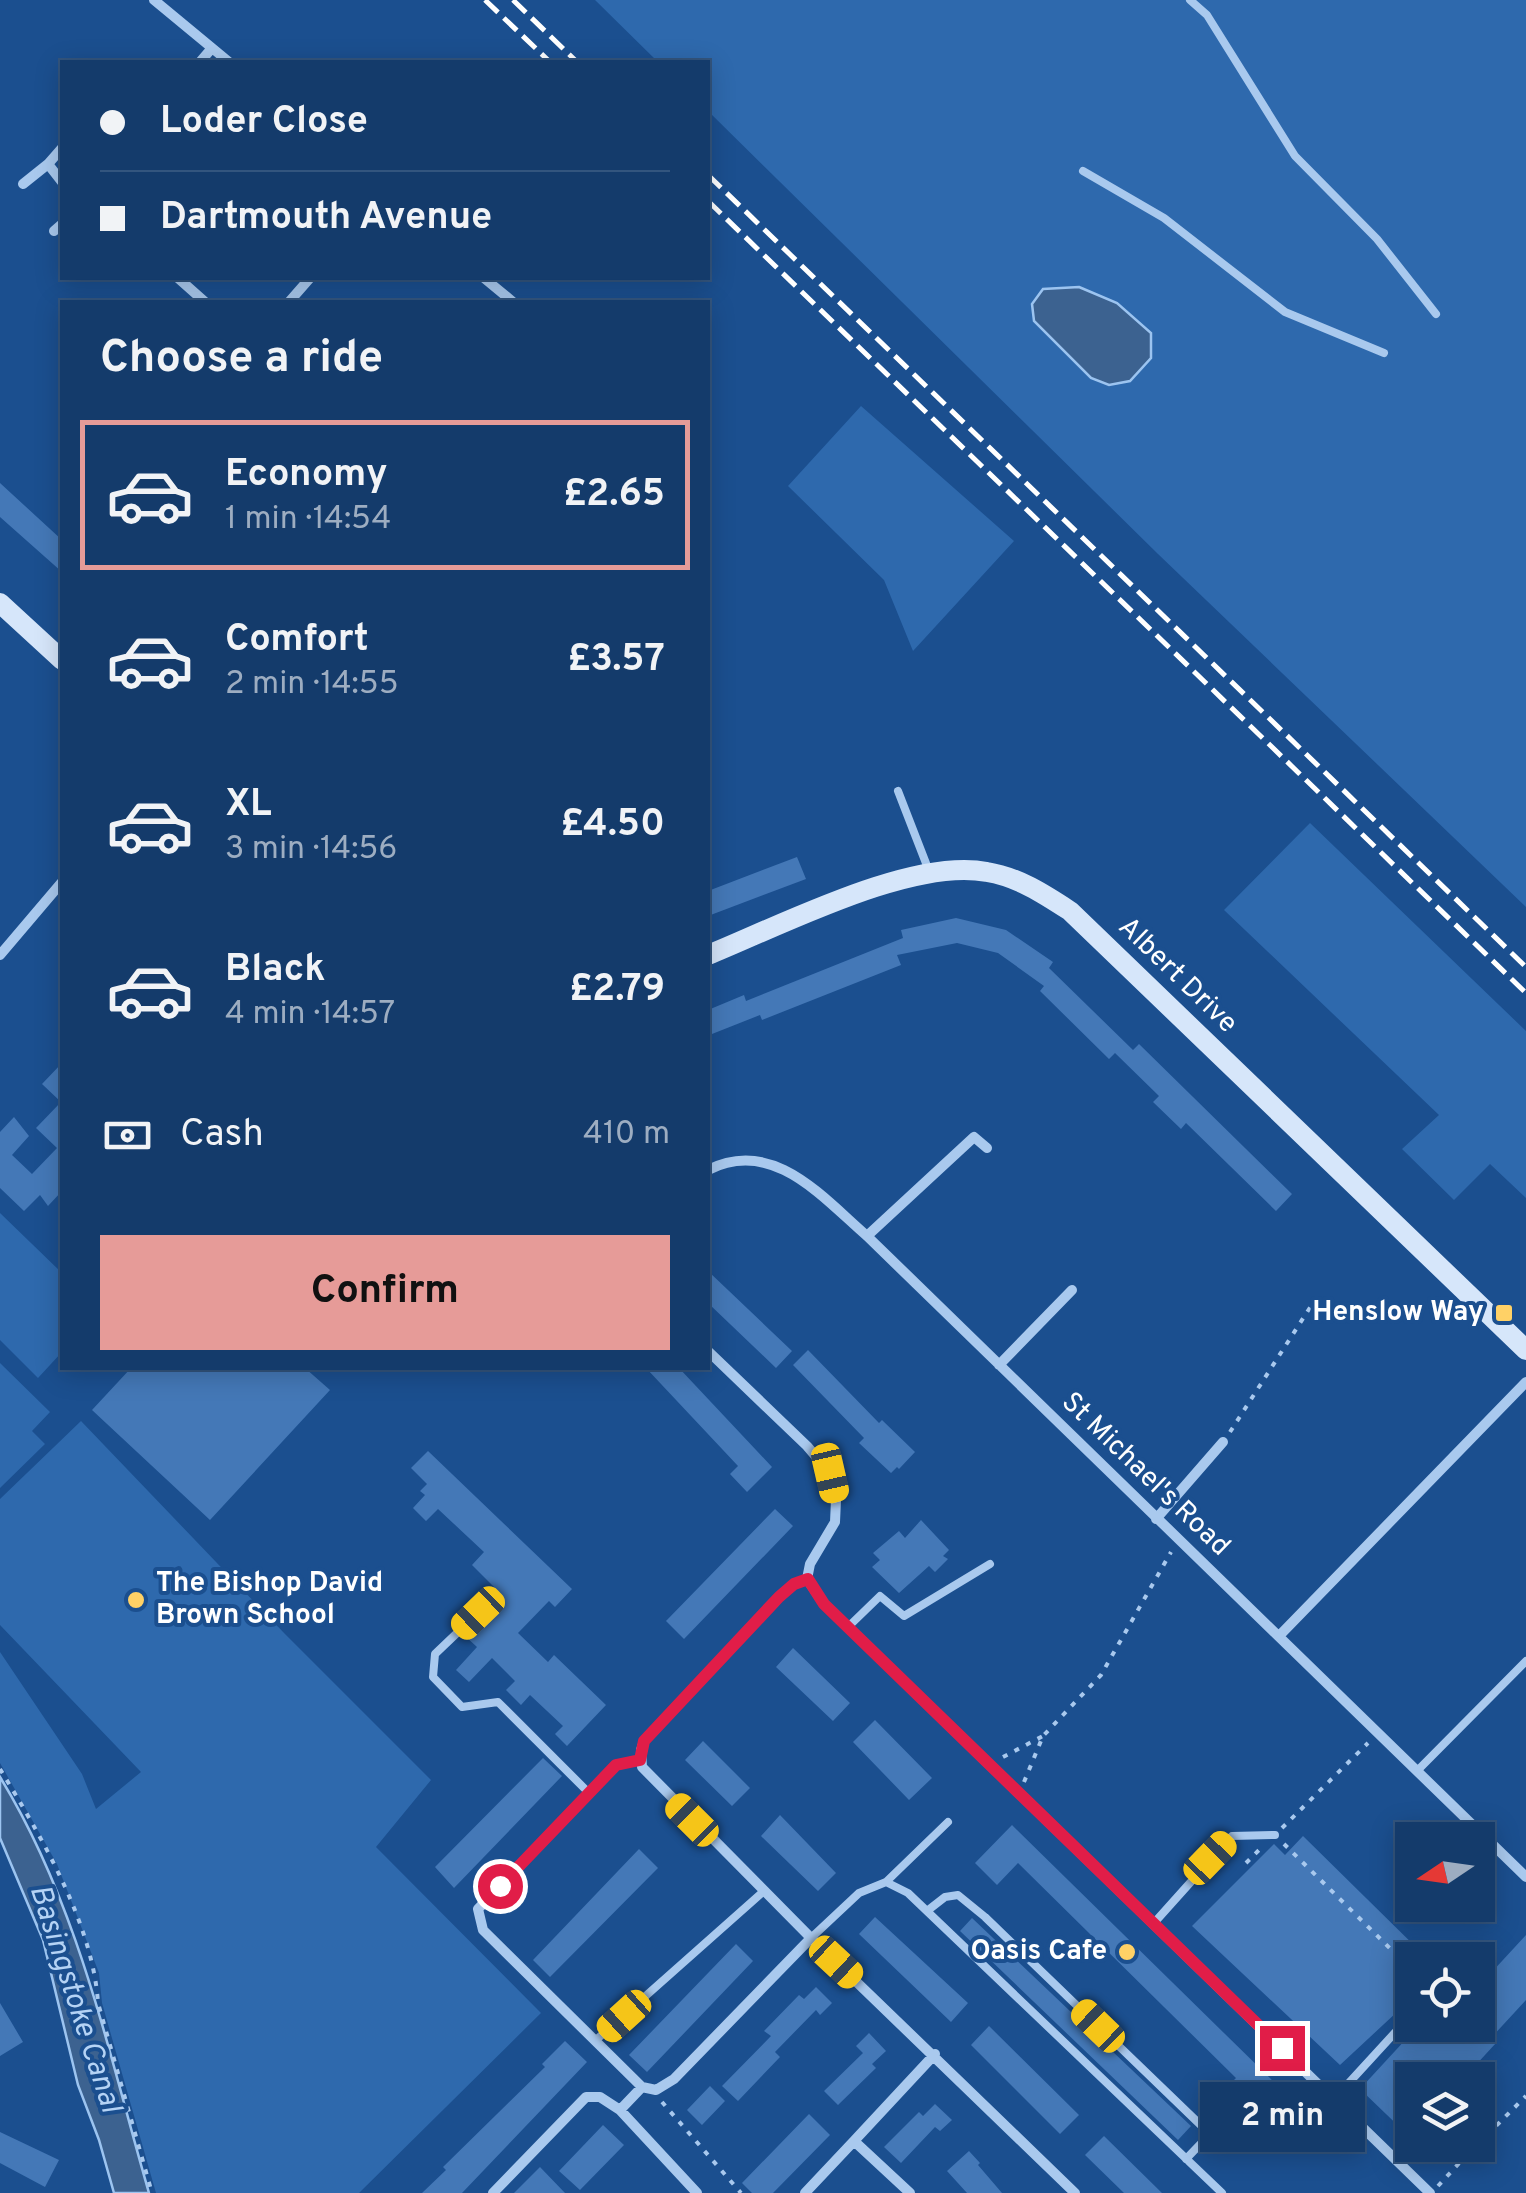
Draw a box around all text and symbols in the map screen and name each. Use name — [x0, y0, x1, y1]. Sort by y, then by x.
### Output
text: Loder Close — [160, 98, 368, 147]
text: Dartmouth Avenue — [160, 194, 492, 243]
text: Choose a ride — [100, 331, 383, 388]
icon: car — [105, 450, 195, 540]
text: Economy — [225, 451, 387, 500]
text: £2.65 — [563, 471, 665, 520]
text: 1 min · 14:54 — [225, 500, 392, 540]
icon: car — [105, 615, 195, 705]
text: Comfort — [225, 616, 369, 665]
text: £3.57 — [567, 636, 665, 685]
text: 2 min · 14:55 — [225, 665, 399, 705]
icon: car — [105, 780, 195, 870]
text: XL — [225, 781, 272, 830]
text: £4.50 — [560, 801, 665, 850]
text: 3 min · 14:56 — [225, 830, 397, 870]
street label: Albert Drive — [1110, 910, 1244, 1042]
icon: car — [105, 945, 195, 1035]
text: Black — [225, 946, 325, 995]
text: £2.79 — [569, 966, 665, 1015]
text: 4 min · 14:57 — [225, 995, 395, 1035]
icon: cash — [100, 1108, 155, 1163]
text: Cash — [180, 1111, 264, 1160]
text: 410 m — [583, 1115, 670, 1155]
button: Confirm — [100, 1235, 670, 1350]
place label: Henslow Way — [1312, 1295, 1484, 1331]
marker: Henslow Way — [1493, 1302, 1515, 1324]
street label: St Michael's Road — [1053, 1385, 1237, 1565]
car — [809, 1440, 851, 1506]
place label: The Bishop David Brown School — [156, 1566, 383, 1634]
car — [446, 1581, 510, 1645]
marker: The Bishop David Brown School — [125, 1589, 147, 1611]
car — [660, 1788, 724, 1852]
north arrow — [1395, 1822, 1495, 1922]
map controls — [1395, 1822, 1495, 2162]
car — [1178, 1826, 1242, 1890]
route start — [478, 1864, 523, 1909]
water label: Basingstoke Canal — [20, 1880, 129, 2119]
car — [804, 1931, 868, 1993]
place label: Oasis Cafe — [971, 1934, 1107, 1970]
marker: Oasis Cafe — [1116, 1941, 1138, 1963]
button: locate — [1395, 1942, 1495, 2042]
car — [592, 1985, 656, 2047]
car — [1066, 1994, 1130, 2058]
route end — [1260, 2026, 1305, 2071]
button: layers — [1395, 2062, 1495, 2162]
callout: 2 min — [1200, 2083, 1364, 2153]
text: 2 min — [1241, 2097, 1324, 2137]

